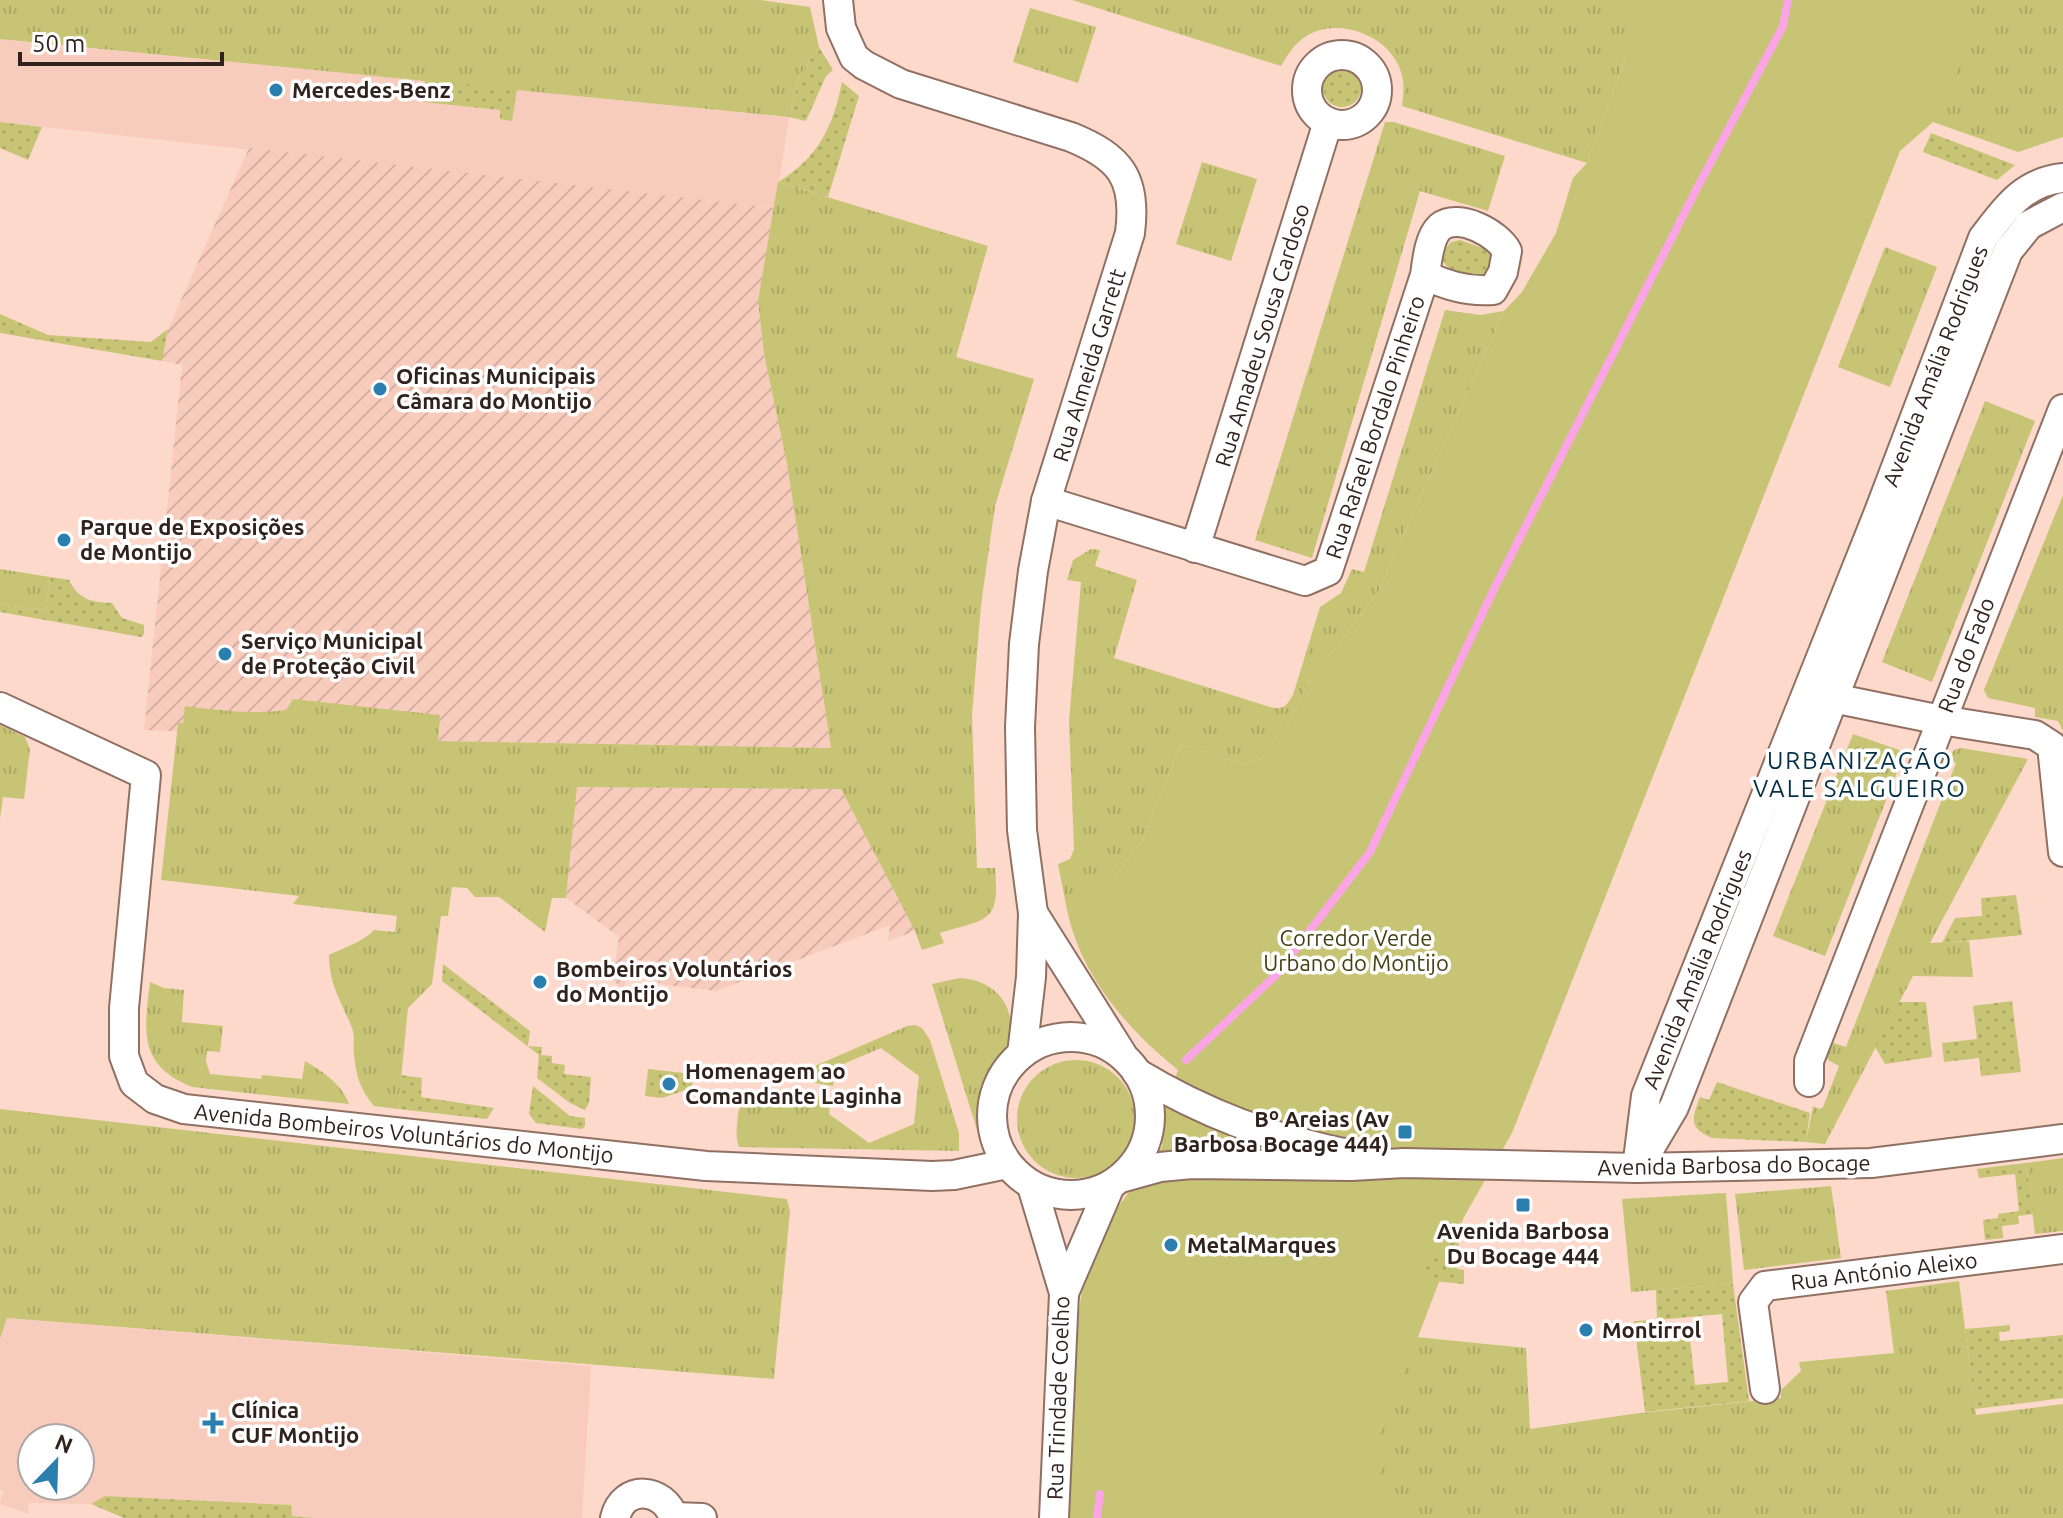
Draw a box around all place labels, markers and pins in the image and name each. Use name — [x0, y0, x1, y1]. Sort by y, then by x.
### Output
place label: Mercedes-Benz — [292, 77, 451, 102]
marker: Mercedes-Benz — [267, 81, 285, 99]
place label: Oficinas Municipais Câmara do Montijo — [396, 363, 596, 413]
marker: Oficinas Municipais Câmara do Montijo — [371, 380, 389, 398]
place label: Parque de Exposições de Montijo — [80, 514, 304, 564]
marker: Parque de Exposições de Montijo — [55, 531, 73, 549]
place label: Serviço Municipal de Proteção Civil — [241, 628, 423, 679]
marker: Serviço Municipal de Proteção Civil — [216, 645, 234, 663]
place label: Bombeiros Voluntários do Montijo — [556, 956, 792, 1006]
marker: Bombeiros Voluntários do Montijo — [531, 973, 549, 991]
place label: Homenagem ao Comandante Laginha — [685, 1058, 902, 1108]
marker: Homenagem ao Comandante Laginha — [660, 1075, 678, 1093]
place label: Bº Areias (Av Barbosa Bocage 444) — [1174, 1106, 1389, 1157]
marker: Bº Areias (Av Barbosa Bocage 444) — [1396, 1123, 1414, 1141]
marker: Avenida Barbosa Du Bocage 444 — [1514, 1196, 1532, 1214]
place label: Avenida Barbosa Du Bocage 444 — [1437, 1218, 1609, 1268]
place label: MetalMarques — [1187, 1232, 1337, 1257]
marker: MetalMarques — [1162, 1236, 1180, 1254]
place label: Montirrol — [1602, 1317, 1701, 1342]
marker: Montirrol — [1577, 1321, 1595, 1339]
place label: Clínica CUF Montijo — [231, 1397, 359, 1447]
marker: Clínica CUF Montijo — [202, 1412, 224, 1434]

